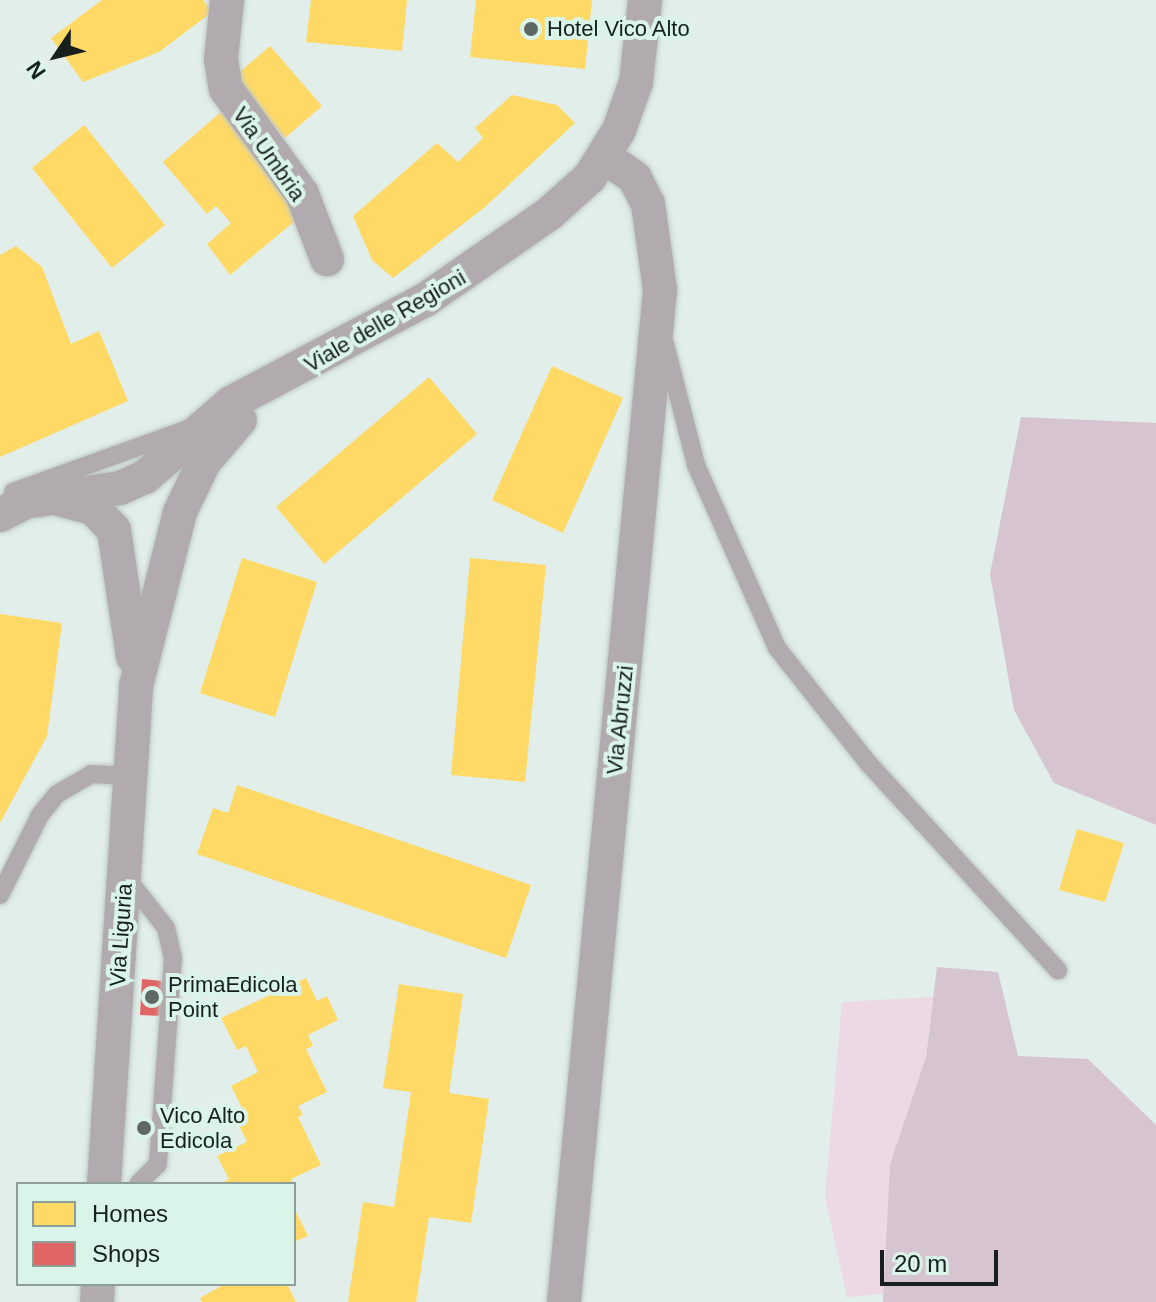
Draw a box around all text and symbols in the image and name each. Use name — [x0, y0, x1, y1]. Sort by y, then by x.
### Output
north arrow — [16, 16, 96, 96]
place label: Hotel Vico Alto — [547, 16, 691, 42]
marker: Hotel Vico Alto — [522, 20, 540, 38]
text: N — [21, 56, 51, 84]
street label: Via Umbria — [227, 102, 311, 206]
street label: Viale delle Regioni — [300, 264, 470, 378]
street label: Via Abruzzi — [601, 663, 639, 777]
street label: Via Liguria — [104, 882, 138, 988]
place label: PrimaEdicola Point — [168, 971, 298, 1022]
marker: PrimaEdicola Point — [143, 988, 161, 1006]
place label: Vico Alto Edicola — [160, 1102, 246, 1154]
marker: Vico Alto Edicola — [135, 1119, 153, 1137]
legend — [16, 1182, 296, 1286]
text: Homes — [92, 1200, 168, 1227]
scale bar — [884, 1234, 1002, 1284]
text: Shops — [92, 1240, 160, 1267]
text: 20 m — [894, 1250, 947, 1277]

